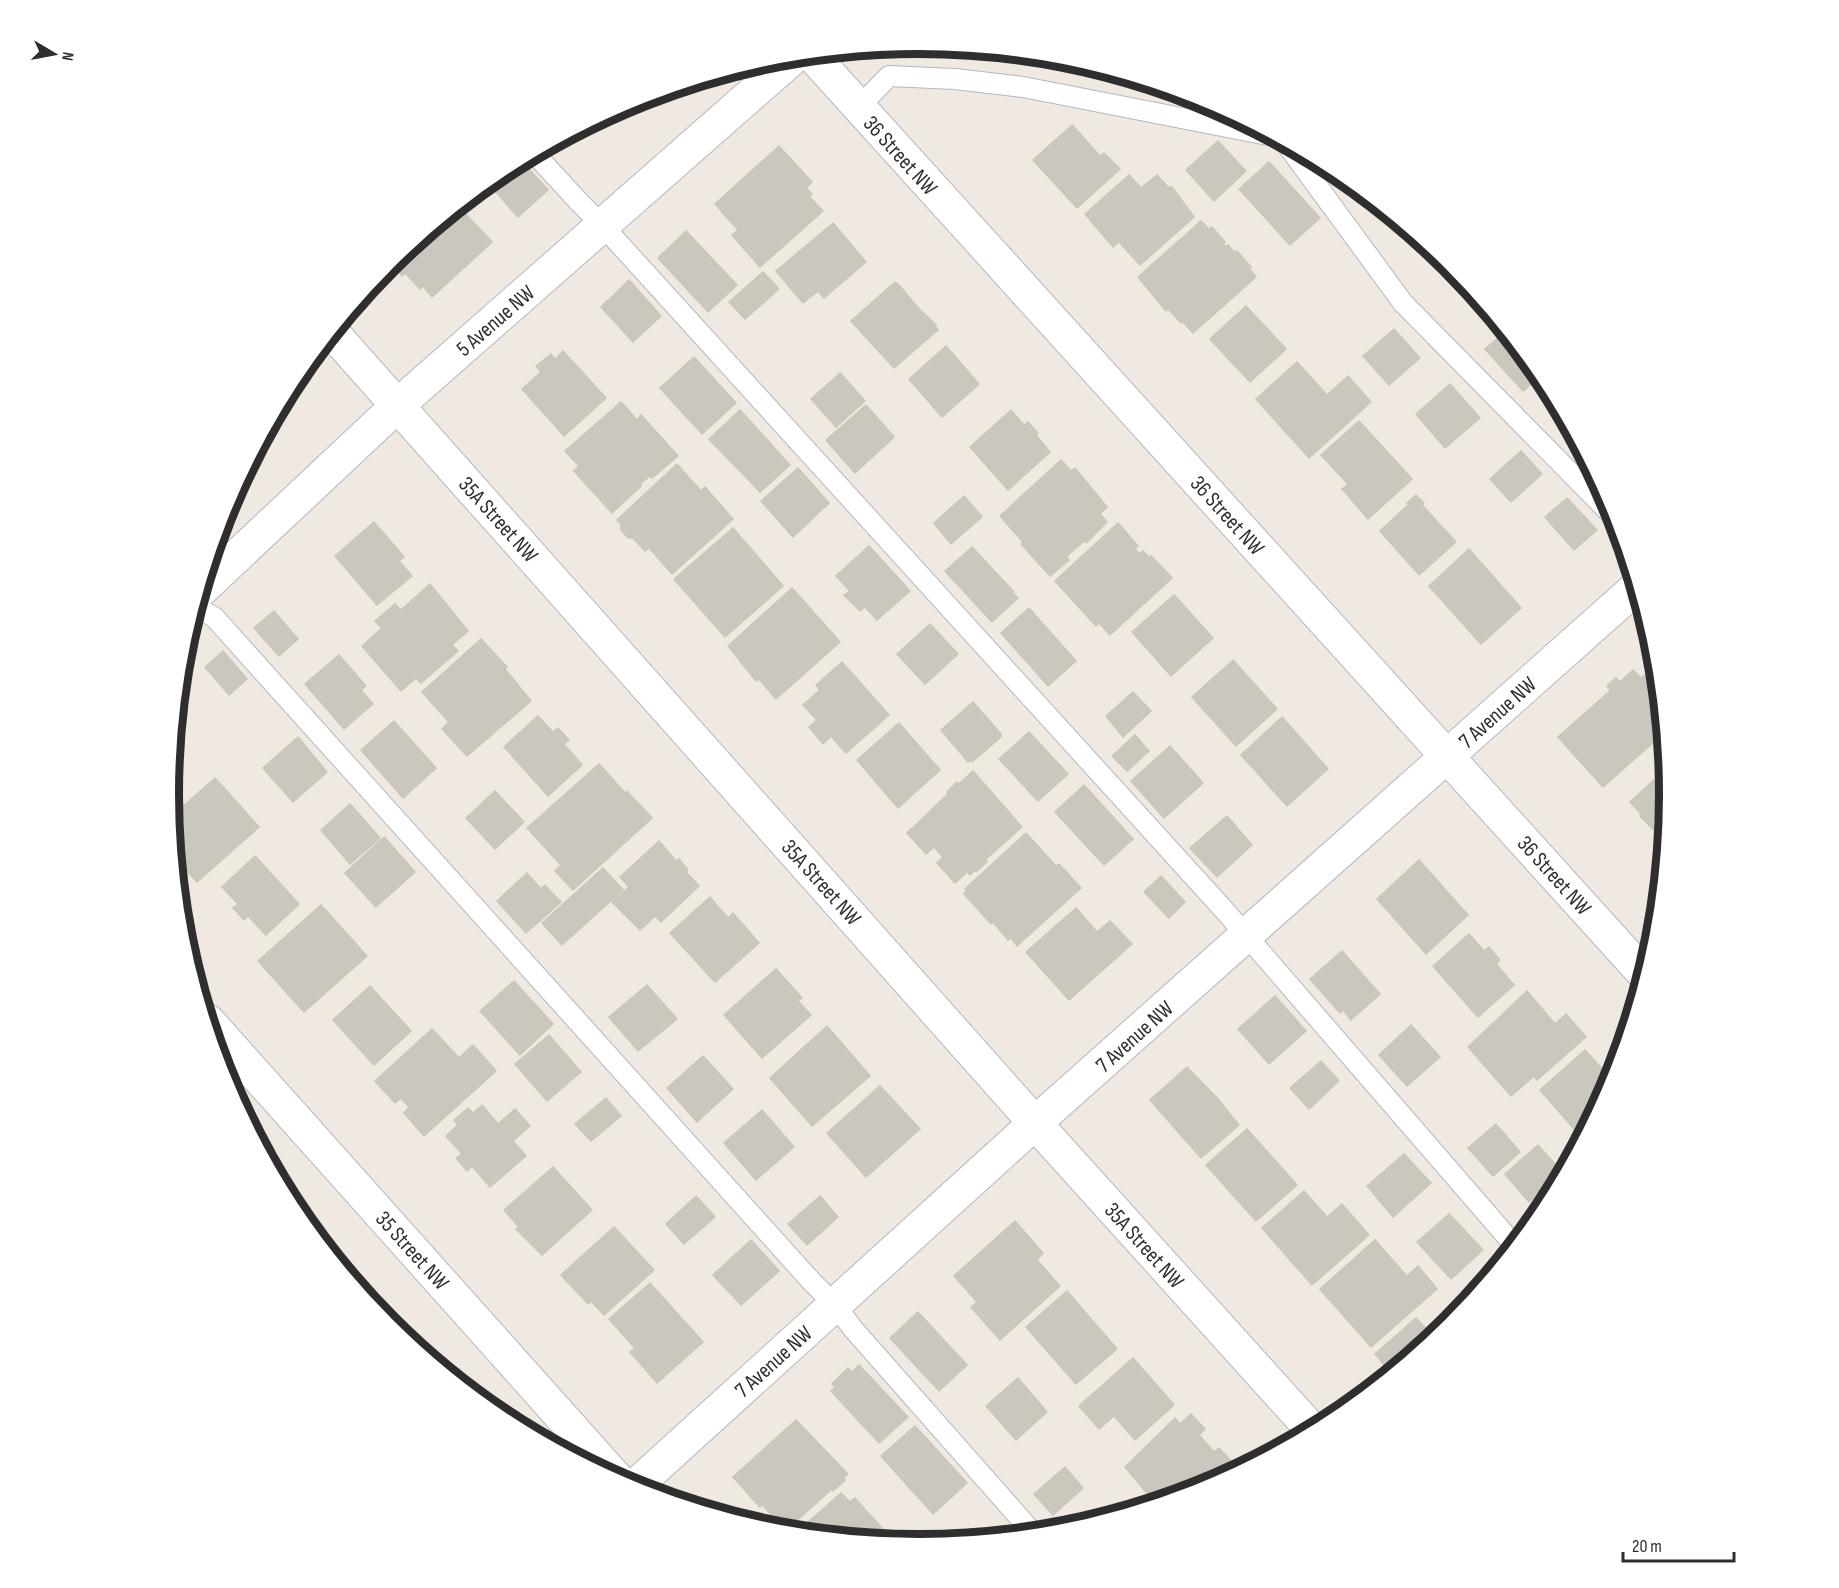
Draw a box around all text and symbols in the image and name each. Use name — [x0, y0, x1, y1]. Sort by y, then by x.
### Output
north arrow — [24, 24, 84, 84]
text: N — [57, 50, 77, 62]
street label: 36 Street NW — [857, 111, 943, 201]
street label: 5 Avenue NW — [451, 280, 541, 363]
street label: 35A Street NW — [452, 471, 544, 569]
street label: 36 Street NW — [1184, 471, 1270, 561]
street label: 7 Avenue NW — [1454, 671, 1542, 755]
street label: 36 Street NW — [1511, 831, 1597, 921]
street label: 35A Street NW — [775, 834, 867, 932]
street label: 7 Avenue NW — [1091, 995, 1179, 1079]
street label: 35A Street NW — [1098, 1197, 1190, 1295]
street label: 35 Street NW — [369, 1206, 454, 1296]
street label: 7 Avenue NW — [730, 1320, 818, 1404]
scale bar — [1623, 1525, 1734, 1563]
text: 20 m — [1632, 1536, 1662, 1557]

